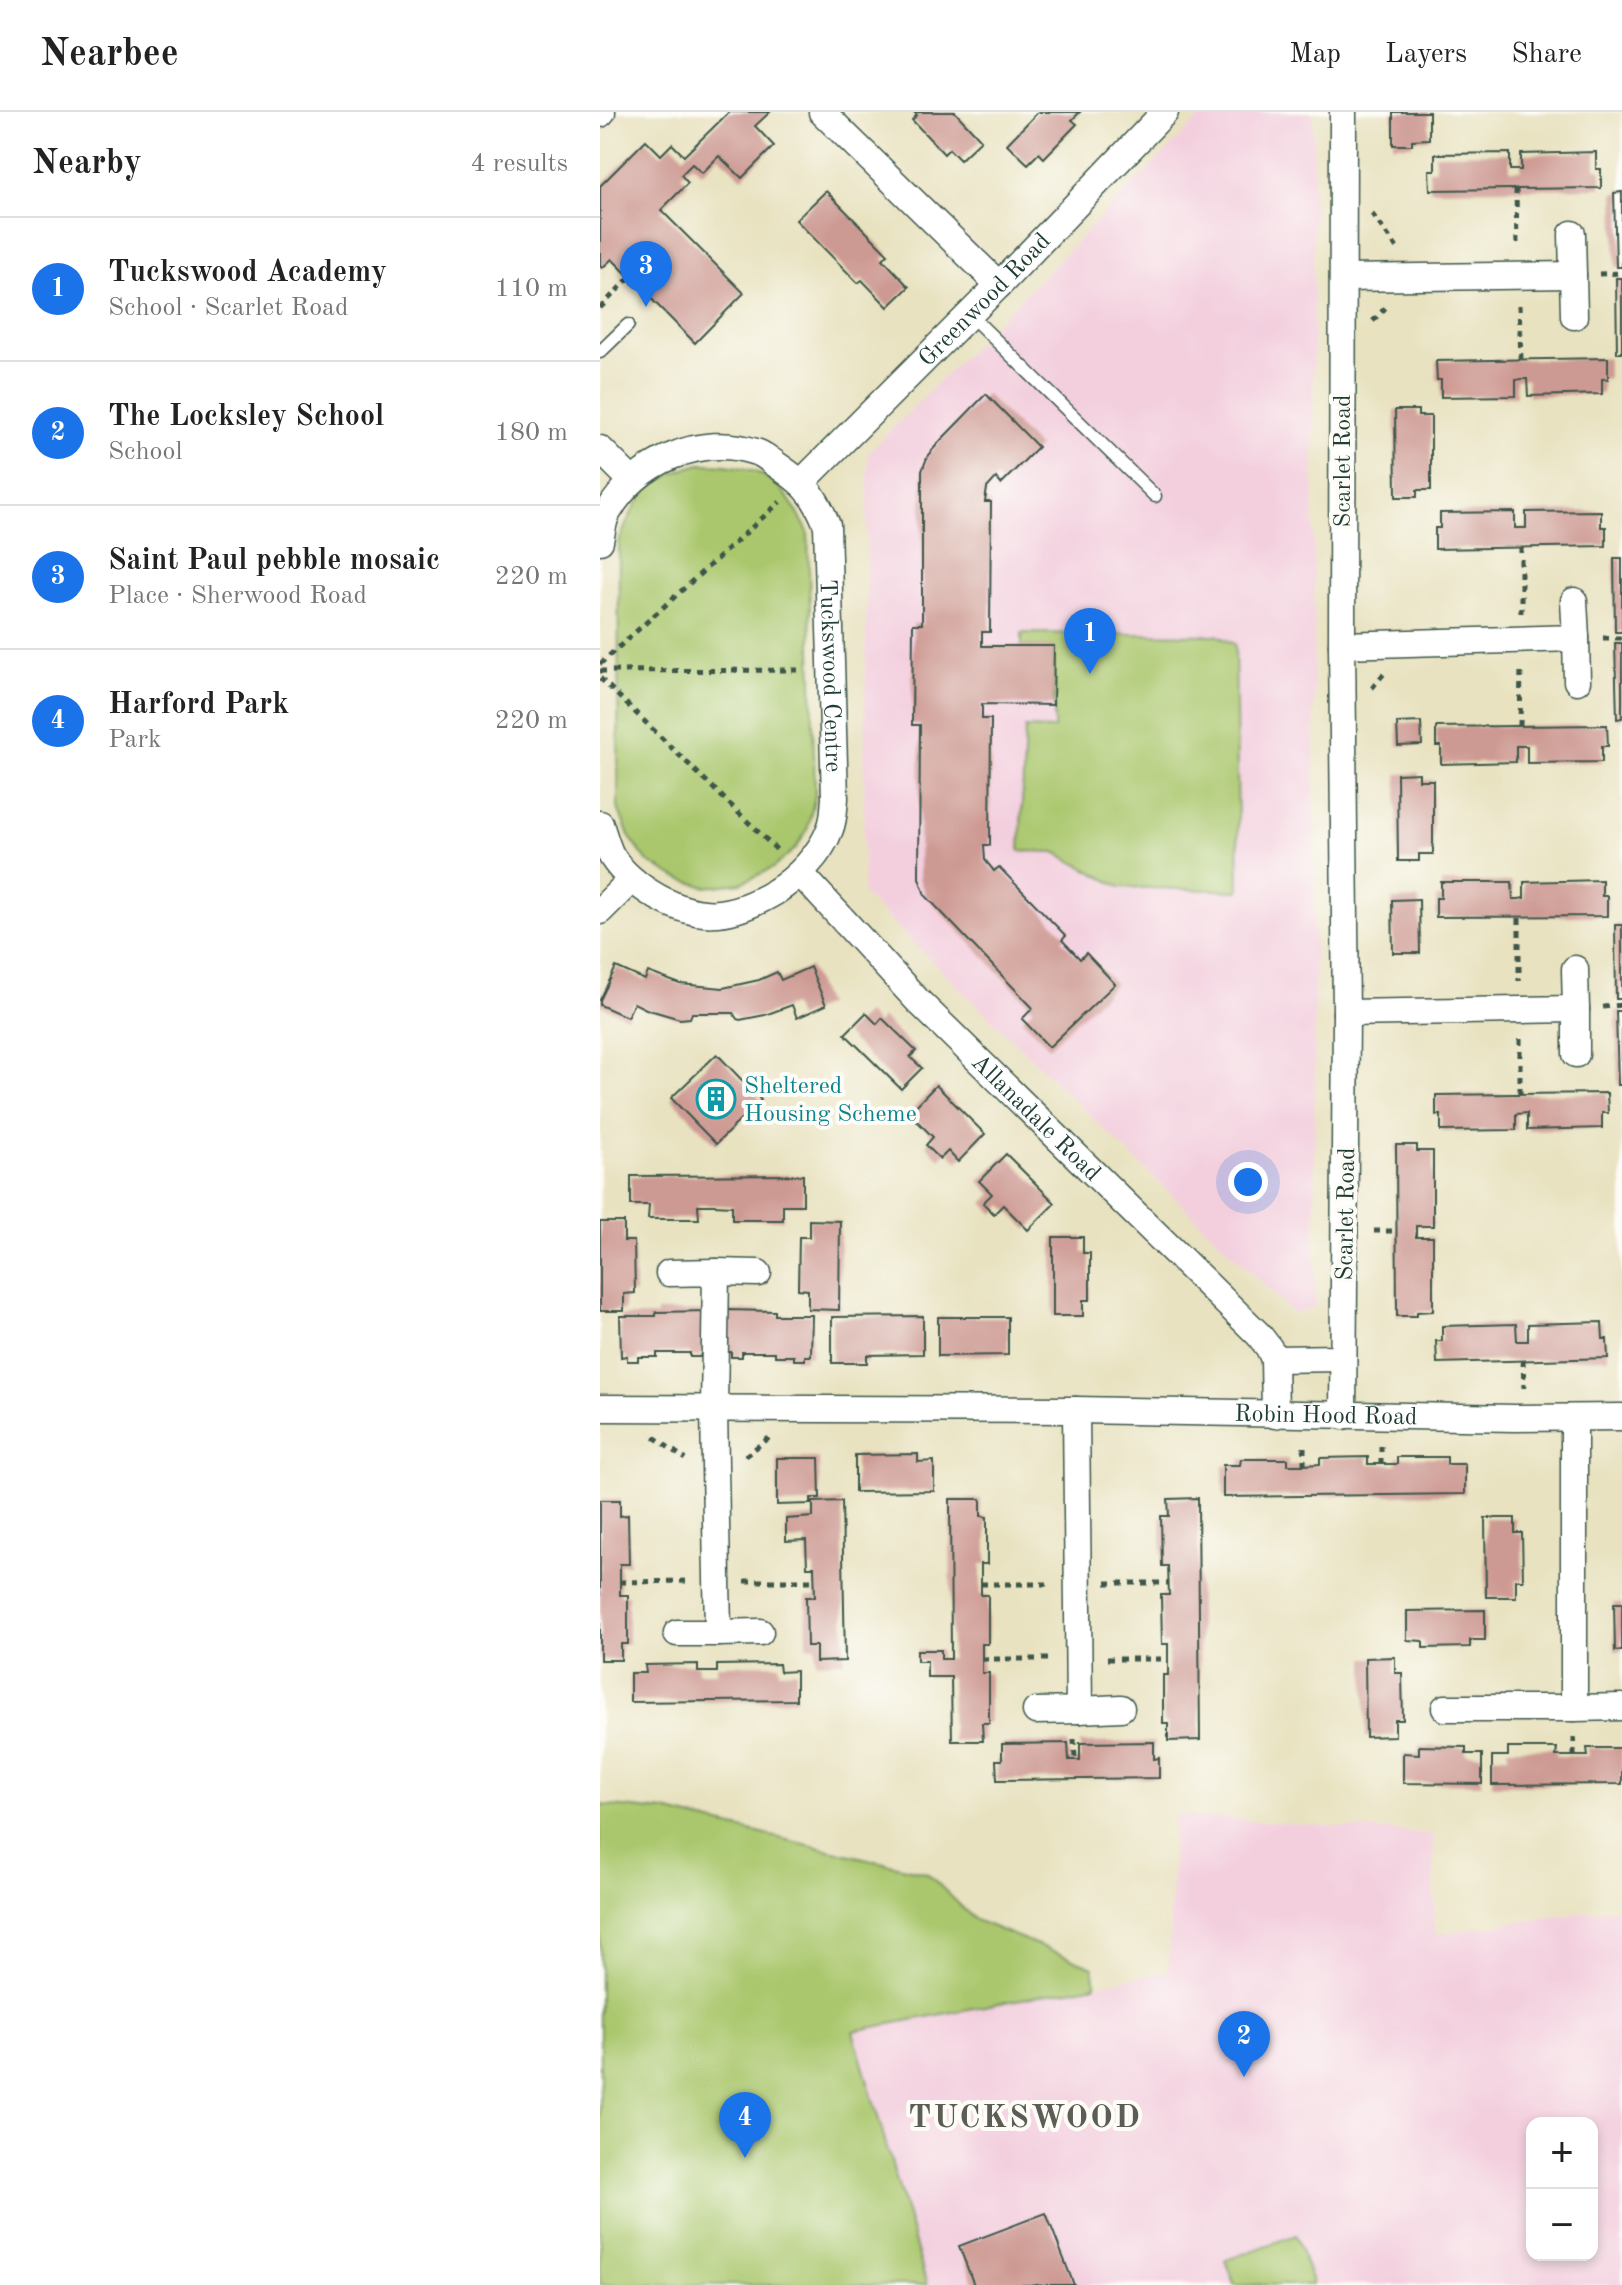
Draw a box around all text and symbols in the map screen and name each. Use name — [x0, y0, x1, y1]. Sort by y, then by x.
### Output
text: Nearbee — [40, 36, 179, 74]
text: Map — [1289, 41, 1341, 69]
text: Layers — [1385, 41, 1467, 69]
text: Share — [1511, 41, 1582, 69]
text: Nearby — [32, 147, 142, 181]
text: 4 results — [470, 151, 568, 177]
street label: Greenwood Road — [915, 229, 1056, 372]
pin: 3 — [620, 241, 672, 307]
text: Tuckswood Academy — [108, 258, 387, 288]
text: 1 — [50, 276, 66, 302]
text: 110 m — [495, 276, 568, 302]
text: School · Scarlet Road — [108, 295, 349, 321]
street label: Scarlet Road — [1332, 394, 1356, 528]
text: The Locksley School — [108, 402, 384, 432]
text: 2 — [50, 420, 66, 446]
text: 180 m — [495, 420, 568, 446]
text: School — [108, 439, 182, 465]
text: Saint Paul pebble mosaic — [108, 546, 440, 576]
text: 3 — [50, 564, 66, 590]
text: 220 m — [495, 564, 568, 590]
street label: Tuckswood Centre — [815, 579, 844, 773]
text: Place · Sherwood Road — [108, 583, 367, 609]
pin: 1 — [1064, 608, 1116, 674]
text: Harford Park — [108, 690, 289, 720]
text: 4 — [50, 708, 66, 734]
text: 220 m — [495, 708, 568, 734]
text: Park — [108, 727, 162, 753]
street label: Allanadale Road — [966, 1050, 1104, 1187]
place label: Sheltered Housing Scheme — [744, 1075, 917, 1127]
building icon: Sheltered Housing Scheme — [695, 1078, 737, 1120]
street label: Scarlet Road — [1334, 1147, 1360, 1281]
your location — [1228, 1162, 1268, 1202]
street label: Robin Hood Road — [1234, 1403, 1418, 1430]
pin: 2 — [1218, 2011, 1270, 2077]
pin: 4 — [719, 2092, 771, 2158]
district label: TUCKSWOOD — [908, 2103, 1142, 2135]
map controls — [1526, 2117, 1598, 2261]
button: + — [1526, 2117, 1598, 2189]
button: − — [1526, 2189, 1598, 2261]

